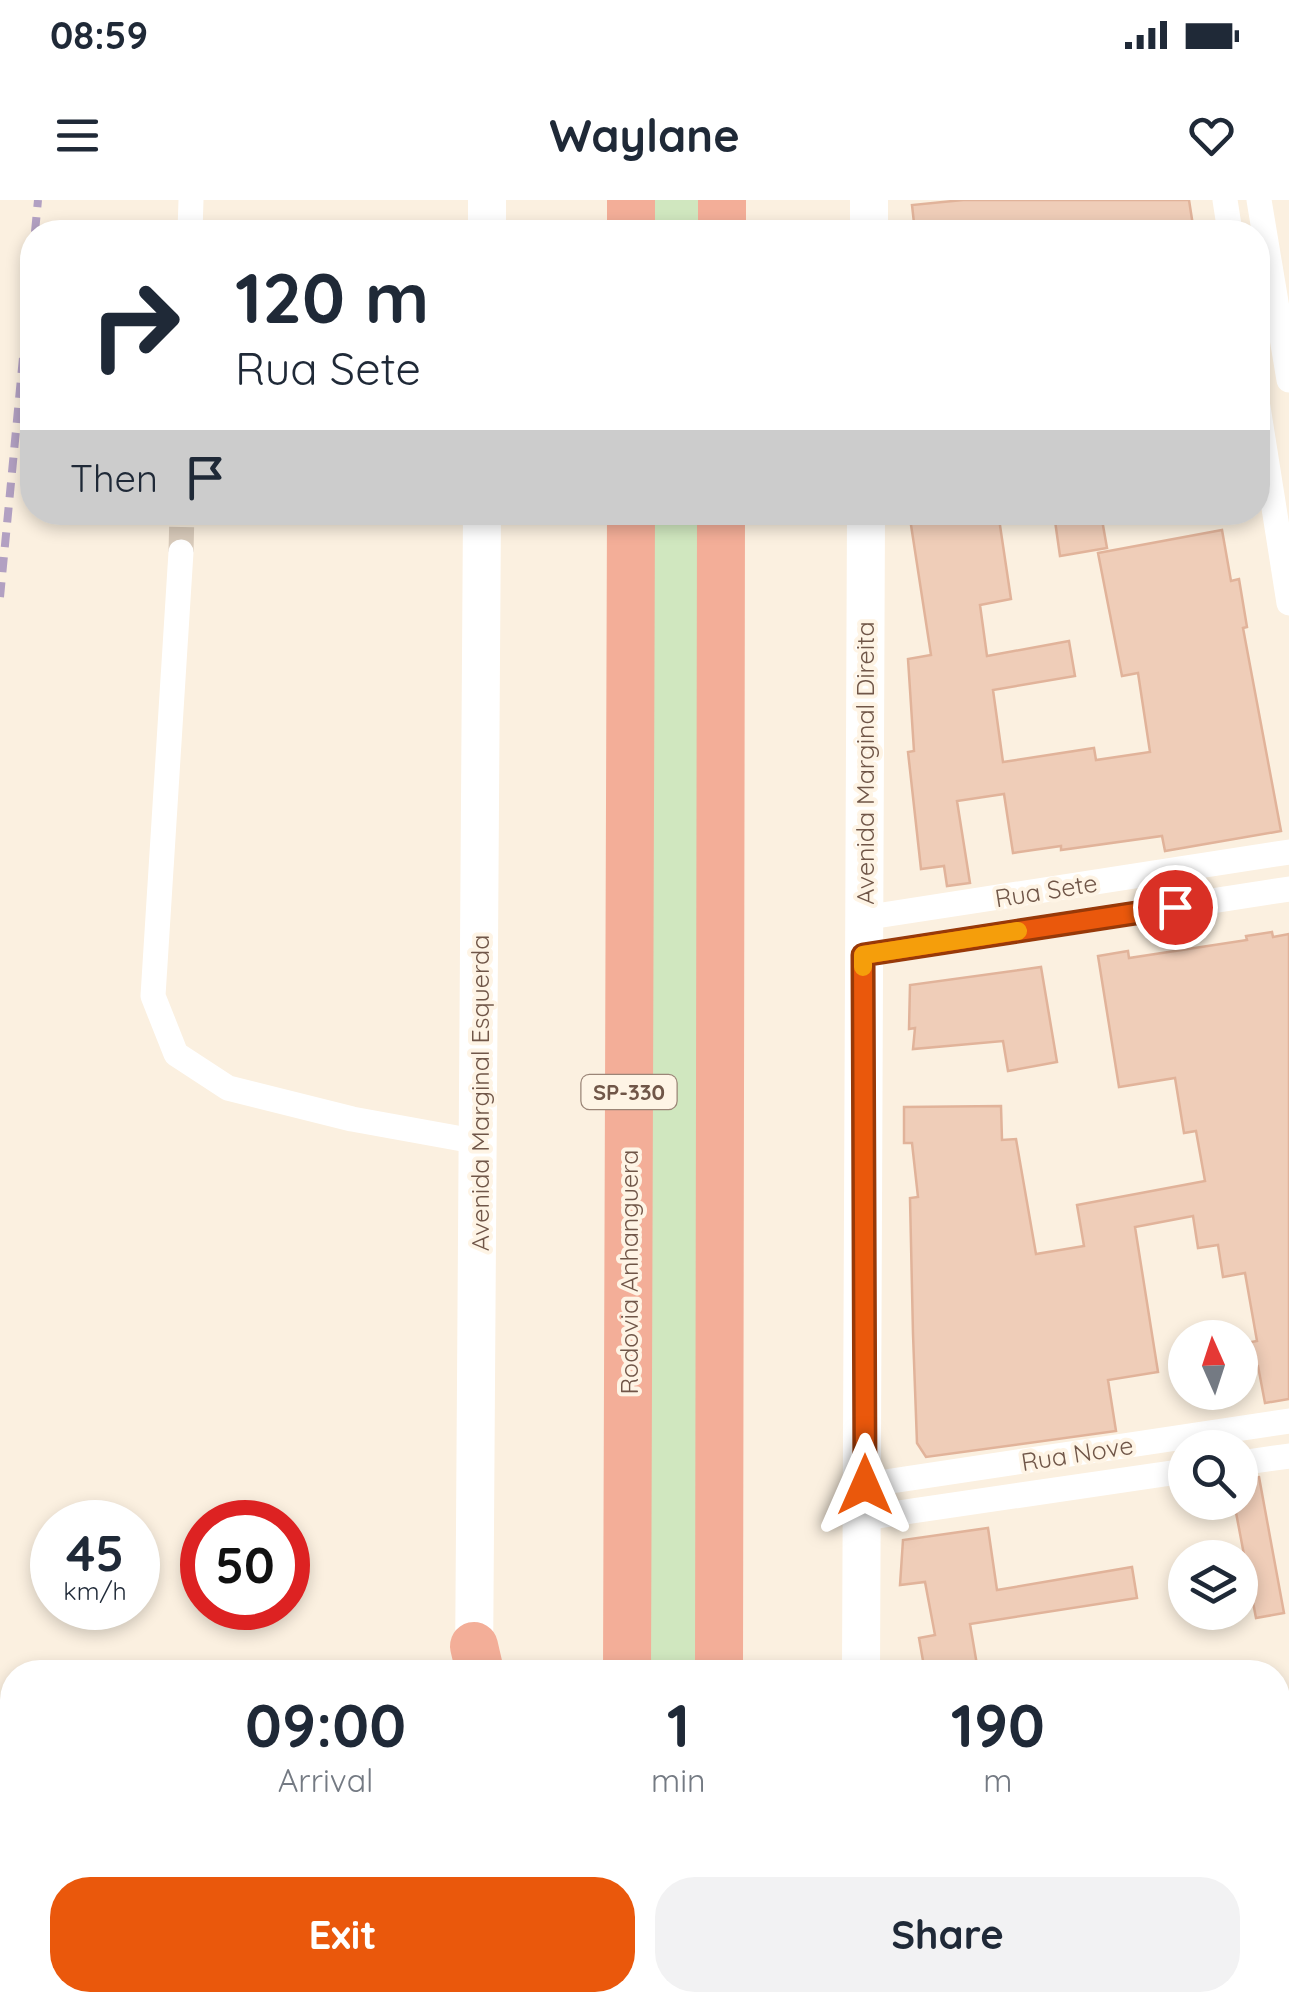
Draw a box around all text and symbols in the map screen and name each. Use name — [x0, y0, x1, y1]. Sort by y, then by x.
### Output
text: 08:59 — [50, 11, 148, 59]
text: Waylane — [549, 107, 740, 163]
icon: menu — [50, 108, 105, 163]
icon: heart — [1184, 108, 1239, 163]
text: 120 m — [235, 253, 429, 341]
icon: right — [70, 260, 200, 390]
text: Rua Sete — [235, 340, 421, 396]
icon: arrive — [178, 450, 233, 505]
text: Then — [70, 454, 158, 502]
street label: Avenida Marginal Direita — [849, 621, 880, 905]
pin — [1133, 865, 1218, 950]
street label: Rua Sete — [993, 867, 1099, 913]
icon: arrive — [1148, 880, 1203, 935]
street label: Avenida Marginal Esquerda — [464, 935, 495, 1251]
road number: SP-330 — [582, 1075, 676, 1109]
street label: Rodovia Anhanguera — [613, 1149, 644, 1395]
north arrow — [1168, 1320, 1258, 1410]
map controls — [1168, 1320, 1258, 1630]
street label: Rua Nove — [1019, 1429, 1135, 1477]
button: search — [1168, 1430, 1258, 1520]
position arrow — [813, 1433, 917, 1537]
speed limit sign: 50 — [180, 1500, 310, 1630]
text: 45 — [66, 1521, 124, 1584]
button: layers — [1168, 1540, 1258, 1630]
text: km/h — [63, 1575, 127, 1606]
text: 09:00 — [245, 1687, 406, 1762]
text: 1 — [667, 1687, 690, 1762]
text: 190 — [951, 1687, 1045, 1762]
text: Arrival — [278, 1760, 373, 1800]
text: min — [651, 1760, 706, 1800]
text: m — [983, 1760, 1012, 1800]
button: Exit — [50, 1877, 635, 1992]
button: Share — [655, 1877, 1240, 1992]

